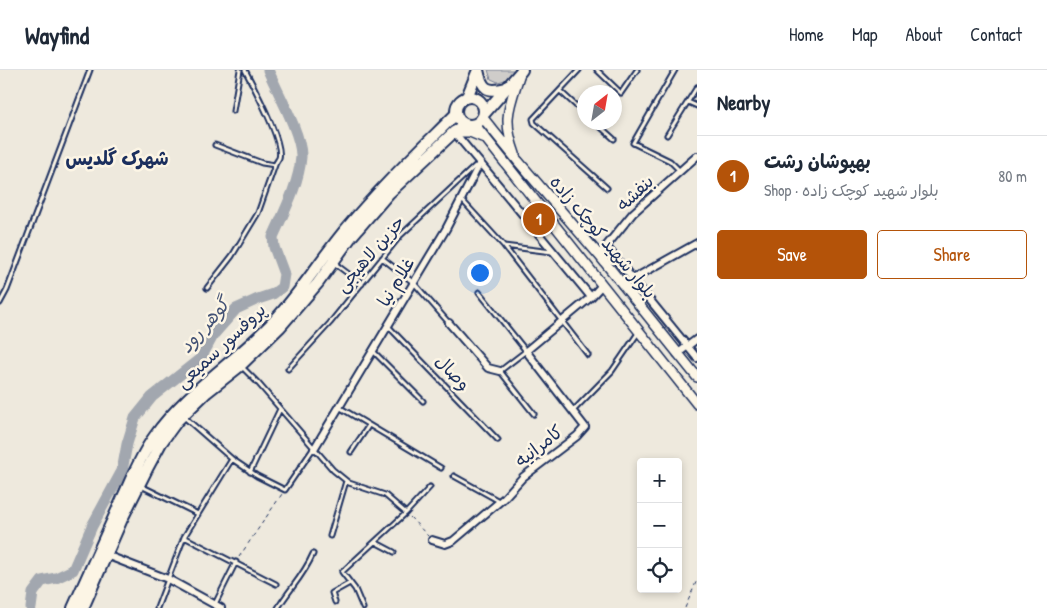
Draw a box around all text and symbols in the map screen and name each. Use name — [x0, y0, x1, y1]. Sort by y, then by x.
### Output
text: Wayfind — [25, 19, 89, 51]
text: Home — [789, 22, 824, 47]
text: Map — [852, 22, 877, 47]
text: About — [905, 22, 942, 47]
text: Contact — [970, 22, 1022, 47]
north arrow — [577, 85, 622, 130]
text: Nearby — [717, 88, 770, 117]
district label: شهرک گلدیس — [65, 145, 169, 171]
text: بهپوشان رشت — [764, 148, 871, 174]
text: 1 — [730, 165, 736, 187]
text: 80 m — [998, 165, 1027, 187]
street label: بنفشه — [610, 169, 659, 216]
street label: بلوار شهید کوچک زاده — [544, 170, 662, 304]
text: Shop · بلوار شهید کوچک زاده — [764, 179, 939, 201]
pin: 1 — [523, 200, 555, 238]
street label: حزین لاهیجی — [329, 210, 410, 298]
button: Save — [717, 230, 867, 279]
button: Share — [877, 230, 1027, 279]
street label: غلام نیا — [371, 252, 422, 312]
your location — [467, 260, 493, 286]
water label: گوهر رود — [173, 289, 238, 358]
street label: پروفسور سمیعی — [170, 297, 271, 394]
street label: وصال — [430, 349, 477, 396]
street label: کامرانیه — [509, 419, 568, 472]
map controls — [637, 458, 682, 593]
button: + — [637, 458, 682, 503]
button: − — [637, 503, 682, 548]
button: locate — [637, 548, 682, 593]

